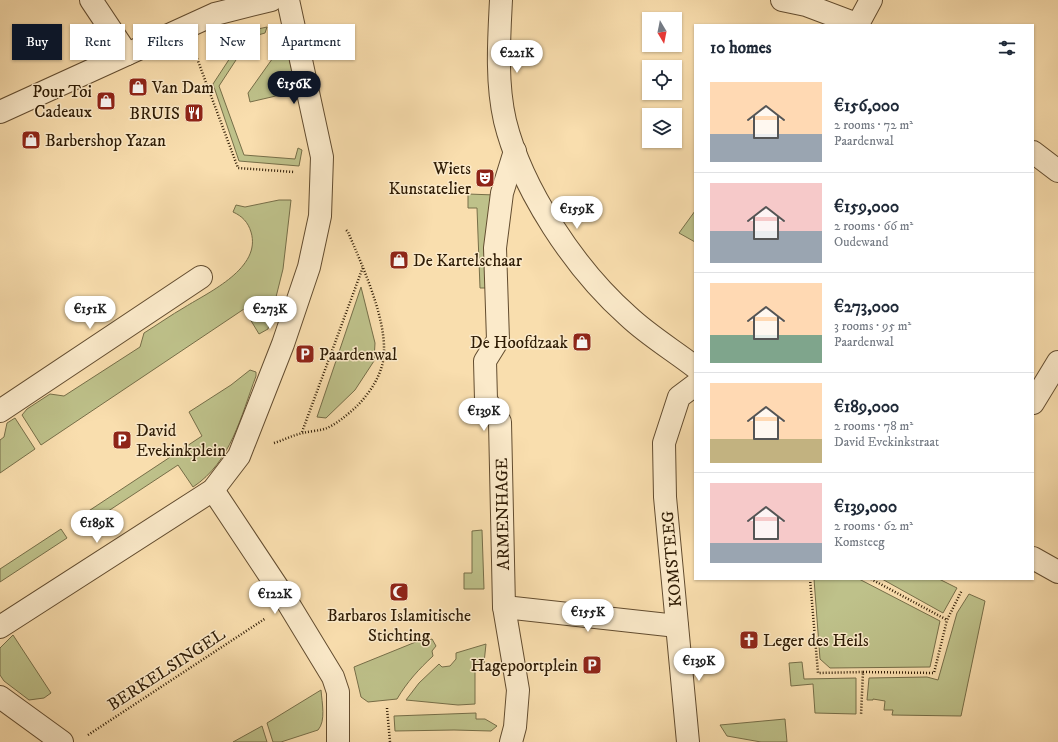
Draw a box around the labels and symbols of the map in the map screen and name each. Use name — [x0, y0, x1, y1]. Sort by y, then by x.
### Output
north arrow — [642, 12, 682, 52]
pin: €221K — [489, 40, 545, 74]
pin: €156K — [266, 71, 322, 105]
shop icon: Van Dam — [127, 76, 149, 98]
place label: Van Dam — [151, 77, 214, 99]
place label: Pour Toi Cadeaux — [32, 81, 93, 123]
shop icon: Pour Toi Cadeaux — [95, 90, 117, 112]
restaurant icon: BRUIS — [183, 102, 205, 124]
place label: BRUIS — [129, 103, 180, 125]
shop icon: Barbershop Yazan — [20, 129, 42, 151]
place label: Barbershop Yazan — [45, 130, 166, 152]
place label: Wiets Kunstatelier — [388, 158, 472, 200]
theatre icon: Wiets Kunstatelier — [474, 167, 496, 189]
pin: €159K — [549, 196, 605, 230]
shop icon: De Kartelschaar — [388, 249, 410, 271]
place label: De Kartelschaar — [413, 250, 523, 272]
pin: €151K — [62, 296, 118, 330]
pin: €273K — [242, 296, 298, 330]
shop icon: De Hoofdzaak — [571, 331, 593, 353]
place label: De Hoofdzaak — [470, 332, 569, 354]
parking icon: Paardenwal — [294, 343, 316, 365]
place label: Paardenwal — [319, 344, 397, 366]
pin: €139K — [456, 398, 512, 432]
place label: David Evekinkplein — [136, 420, 226, 462]
parking icon: David Evekinkplein — [111, 429, 133, 451]
street label: ARMENHAGE — [491, 458, 515, 570]
pin: €189K — [69, 510, 125, 544]
street label: KOMSTEEG — [657, 510, 687, 608]
pin: €122K — [247, 581, 303, 615]
mosque icon: Barbaros Islamitische Stichting — [388, 581, 410, 603]
pin: €155K — [560, 599, 616, 633]
place label: Barbaros Islamitische Stichting — [327, 605, 471, 647]
street label: BERKELSINGEL — [103, 624, 230, 716]
church icon: Leger des Heils — [738, 629, 760, 651]
place label: Leger des Heils — [763, 630, 869, 652]
pin: €139K — [671, 648, 727, 682]
parking icon: Hagepoortplein — [581, 654, 603, 676]
place label: Hagepoortplein — [471, 655, 578, 677]

